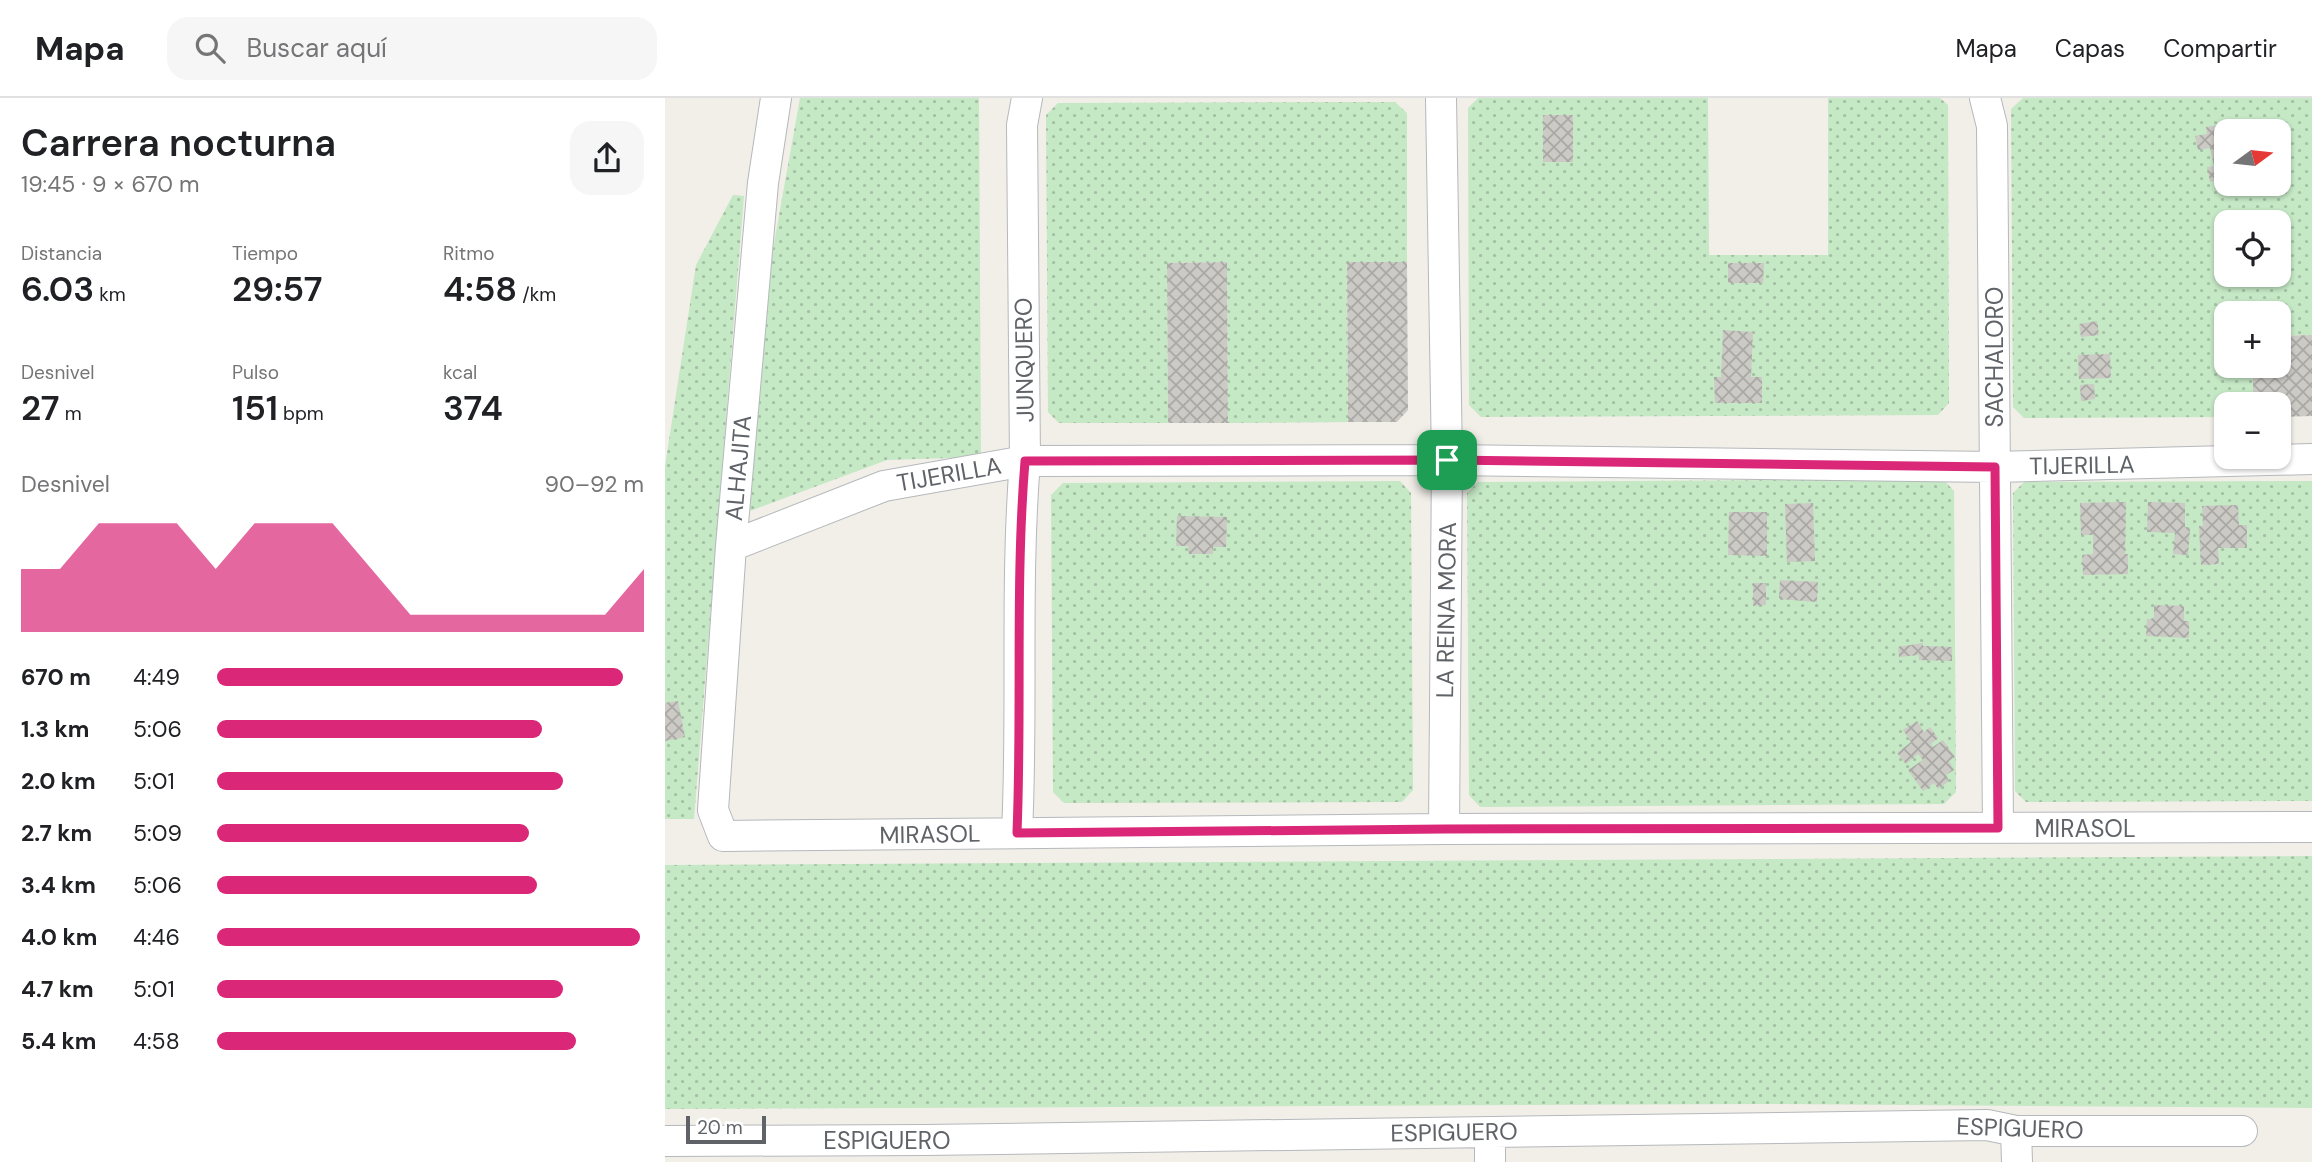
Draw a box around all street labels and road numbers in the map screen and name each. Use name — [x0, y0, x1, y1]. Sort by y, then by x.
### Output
street label: SACHALORO — [1979, 287, 2010, 427]
street label: JUNQUERO — [1007, 297, 1041, 423]
street label: ALHAJITA — [718, 414, 758, 522]
street label: TIJERILLA — [2029, 449, 2135, 481]
street label: TIJERILLA — [894, 450, 1004, 498]
street label: LA REINA MORA — [1429, 522, 1463, 698]
street label: MIRASOL — [2034, 813, 2136, 844]
street label: MIRASOL — [879, 818, 981, 850]
street label: ESPIGUERO — [1956, 1110, 2084, 1146]
street label: ESPIGUERO — [1390, 1115, 1518, 1149]
street label: ESPIGUERO — [823, 1125, 951, 1156]

